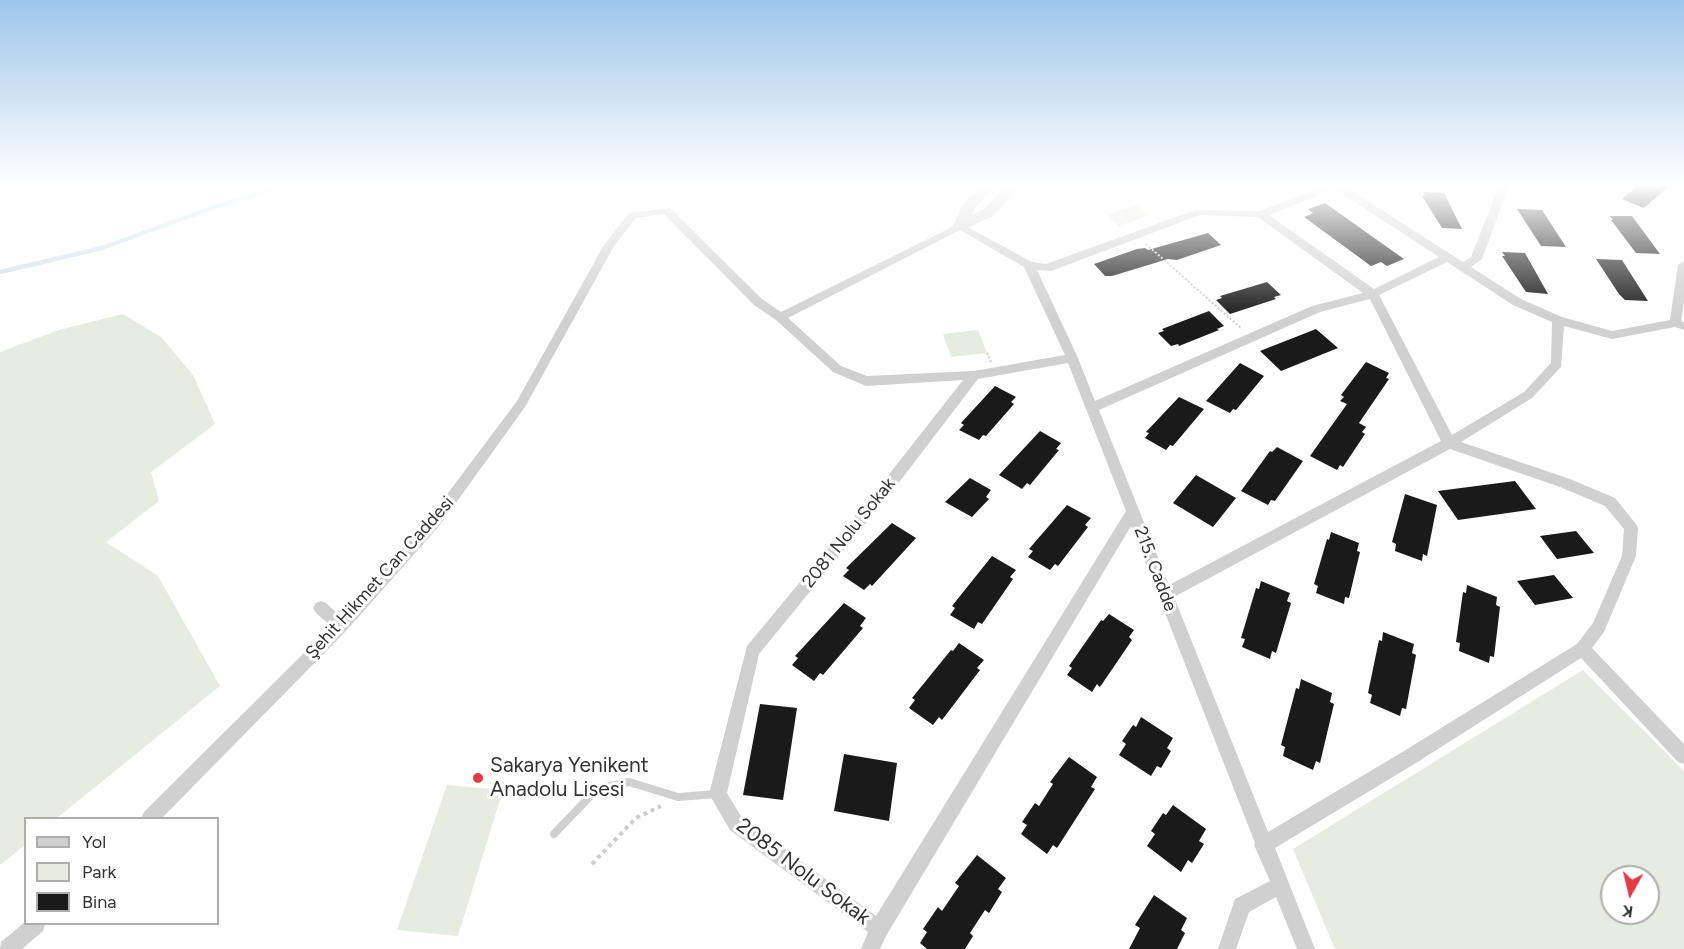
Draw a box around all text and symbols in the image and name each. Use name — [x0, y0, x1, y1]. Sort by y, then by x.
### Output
street label: 2081 Nolu Sokak — [798, 474, 900, 592]
street label: Şehit Hikmet Can Caddesi — [301, 492, 459, 664]
street label: 215. Cadde — [1129, 524, 1181, 614]
place label: Sakarya Yenikent Anadolu Lisesi — [490, 753, 649, 803]
marker: Sakarya Yenikent Anadolu Lisesi — [471, 771, 485, 785]
street label: 2085 Nolu Sokak — [731, 813, 875, 931]
legend — [24, 817, 219, 925]
text: Yol — [82, 831, 106, 853]
text: Park — [82, 861, 116, 883]
north arrow — [1600, 865, 1660, 925]
text: Bina — [82, 891, 116, 913]
text: K — [1621, 901, 1634, 921]

